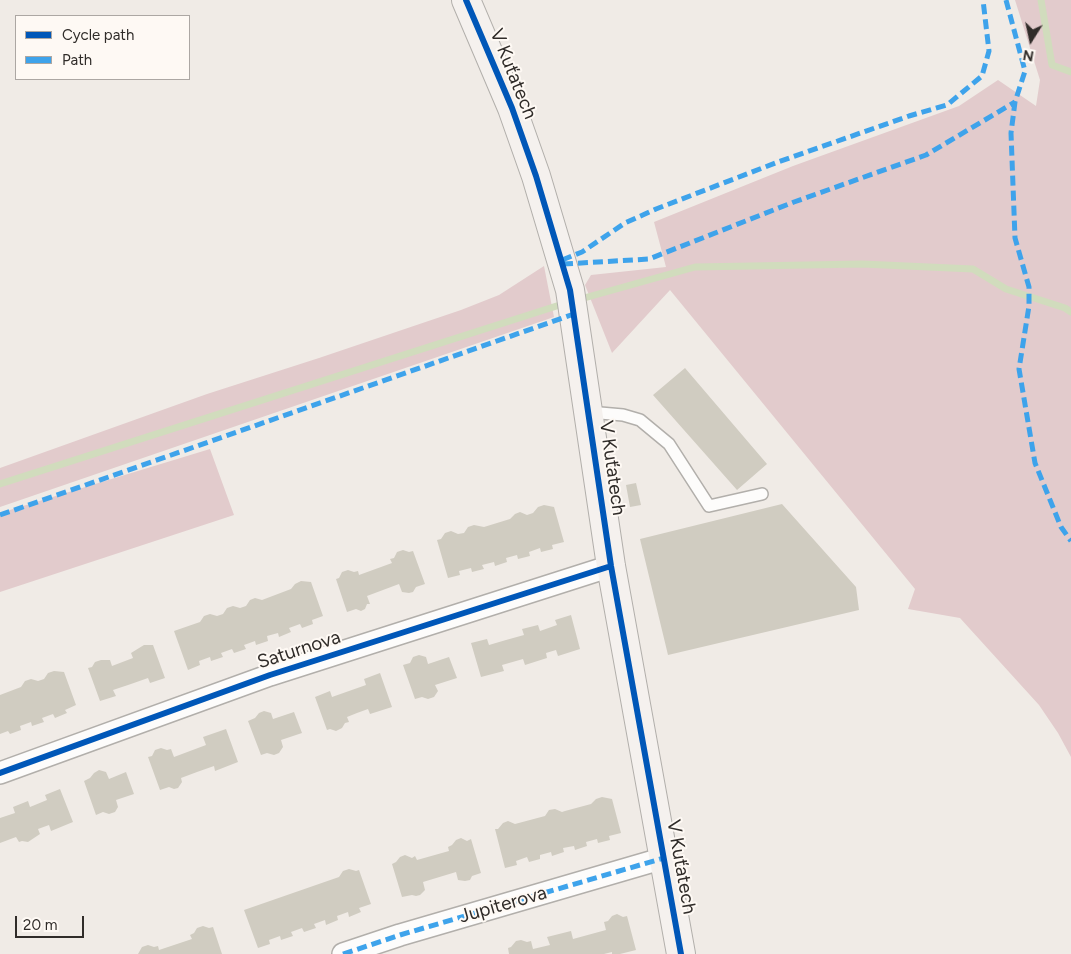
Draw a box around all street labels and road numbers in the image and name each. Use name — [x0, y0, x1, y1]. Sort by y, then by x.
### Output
street label: V Kuťatech — [485, 26, 541, 122]
street label: V Kuťatech — [594, 419, 630, 517]
street label: Saturnova — [254, 626, 344, 674]
street label: V Kuťatech — [661, 818, 701, 916]
street label: Jupiterova — [457, 882, 549, 928]

